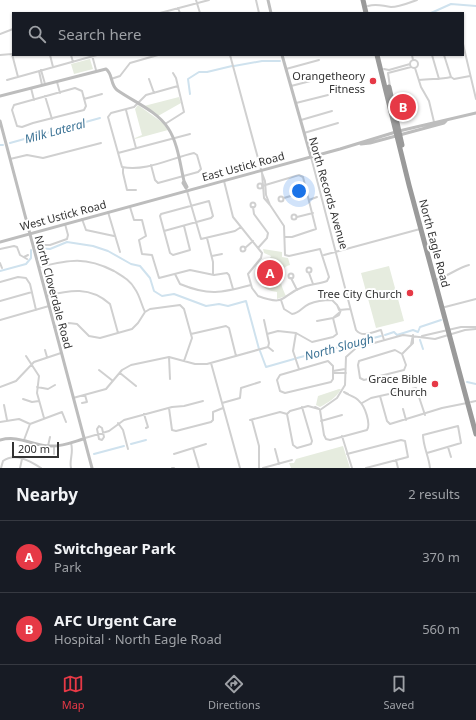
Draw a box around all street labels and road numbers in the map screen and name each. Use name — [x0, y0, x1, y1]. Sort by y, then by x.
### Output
street label: North Records Avenue — [306, 135, 352, 251]
street label: East Ustick Road — [200, 148, 286, 184]
street label: West Ustick Road — [18, 196, 108, 234]
street label: North Eagle Road — [416, 197, 454, 289]
street label: North Cloverdale Road — [32, 234, 76, 350]

